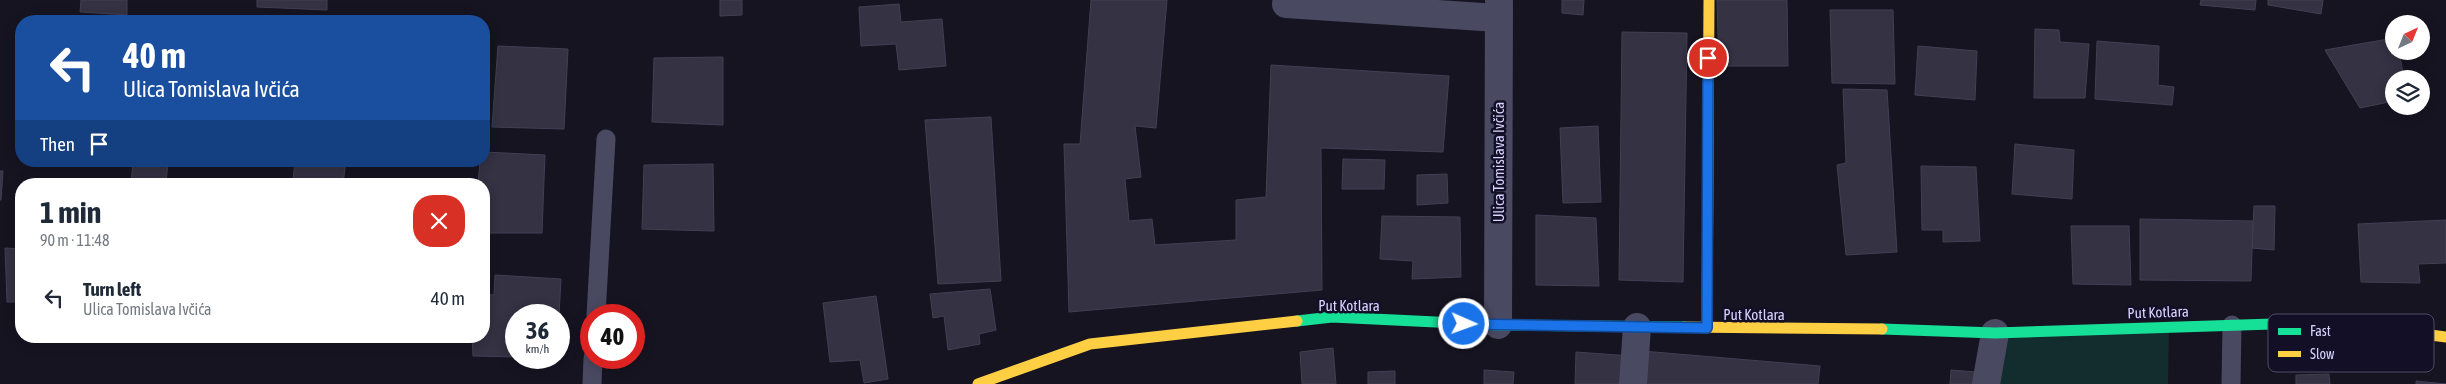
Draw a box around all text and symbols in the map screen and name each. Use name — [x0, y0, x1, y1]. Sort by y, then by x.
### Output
north arrow — [2385, 15, 2430, 60]
map controls — [2385, 15, 2430, 115]
icon: left — [40, 35, 105, 100]
text: 40 m — [123, 35, 186, 75]
pin — [1687, 37, 1729, 79]
icon: arrive — [1694, 44, 1722, 72]
button: layers — [2385, 70, 2430, 115]
text: Ulica Tomislava Ivčića — [123, 76, 300, 102]
street label: Ulica Tomislava Ivčića — [1490, 102, 1507, 222]
icon: arrive — [85, 130, 113, 158]
text: Then — [40, 133, 75, 155]
text: 1 min — [40, 195, 101, 229]
button: close — [413, 195, 465, 247]
text: 90 m · 11:48 — [40, 231, 110, 249]
text: Turn left — [83, 278, 141, 300]
icon: left — [40, 284, 68, 312]
text: 40 m — [431, 287, 465, 309]
street label: Put Kotlara — [1318, 297, 1380, 314]
position arrow — [1437, 297, 1489, 349]
text: Ulica Tomislava Ivčića — [83, 300, 212, 318]
street label: Put Kotlara — [2127, 302, 2189, 322]
speed limit sign: 40 — [580, 304, 645, 369]
street label: Put Kotlara — [1723, 306, 1785, 323]
legend — [2268, 314, 2434, 372]
text: 36 — [526, 316, 549, 344]
text: Fast — [2310, 323, 2331, 339]
text: km/h — [526, 342, 549, 356]
text: Slow — [2310, 346, 2335, 362]

